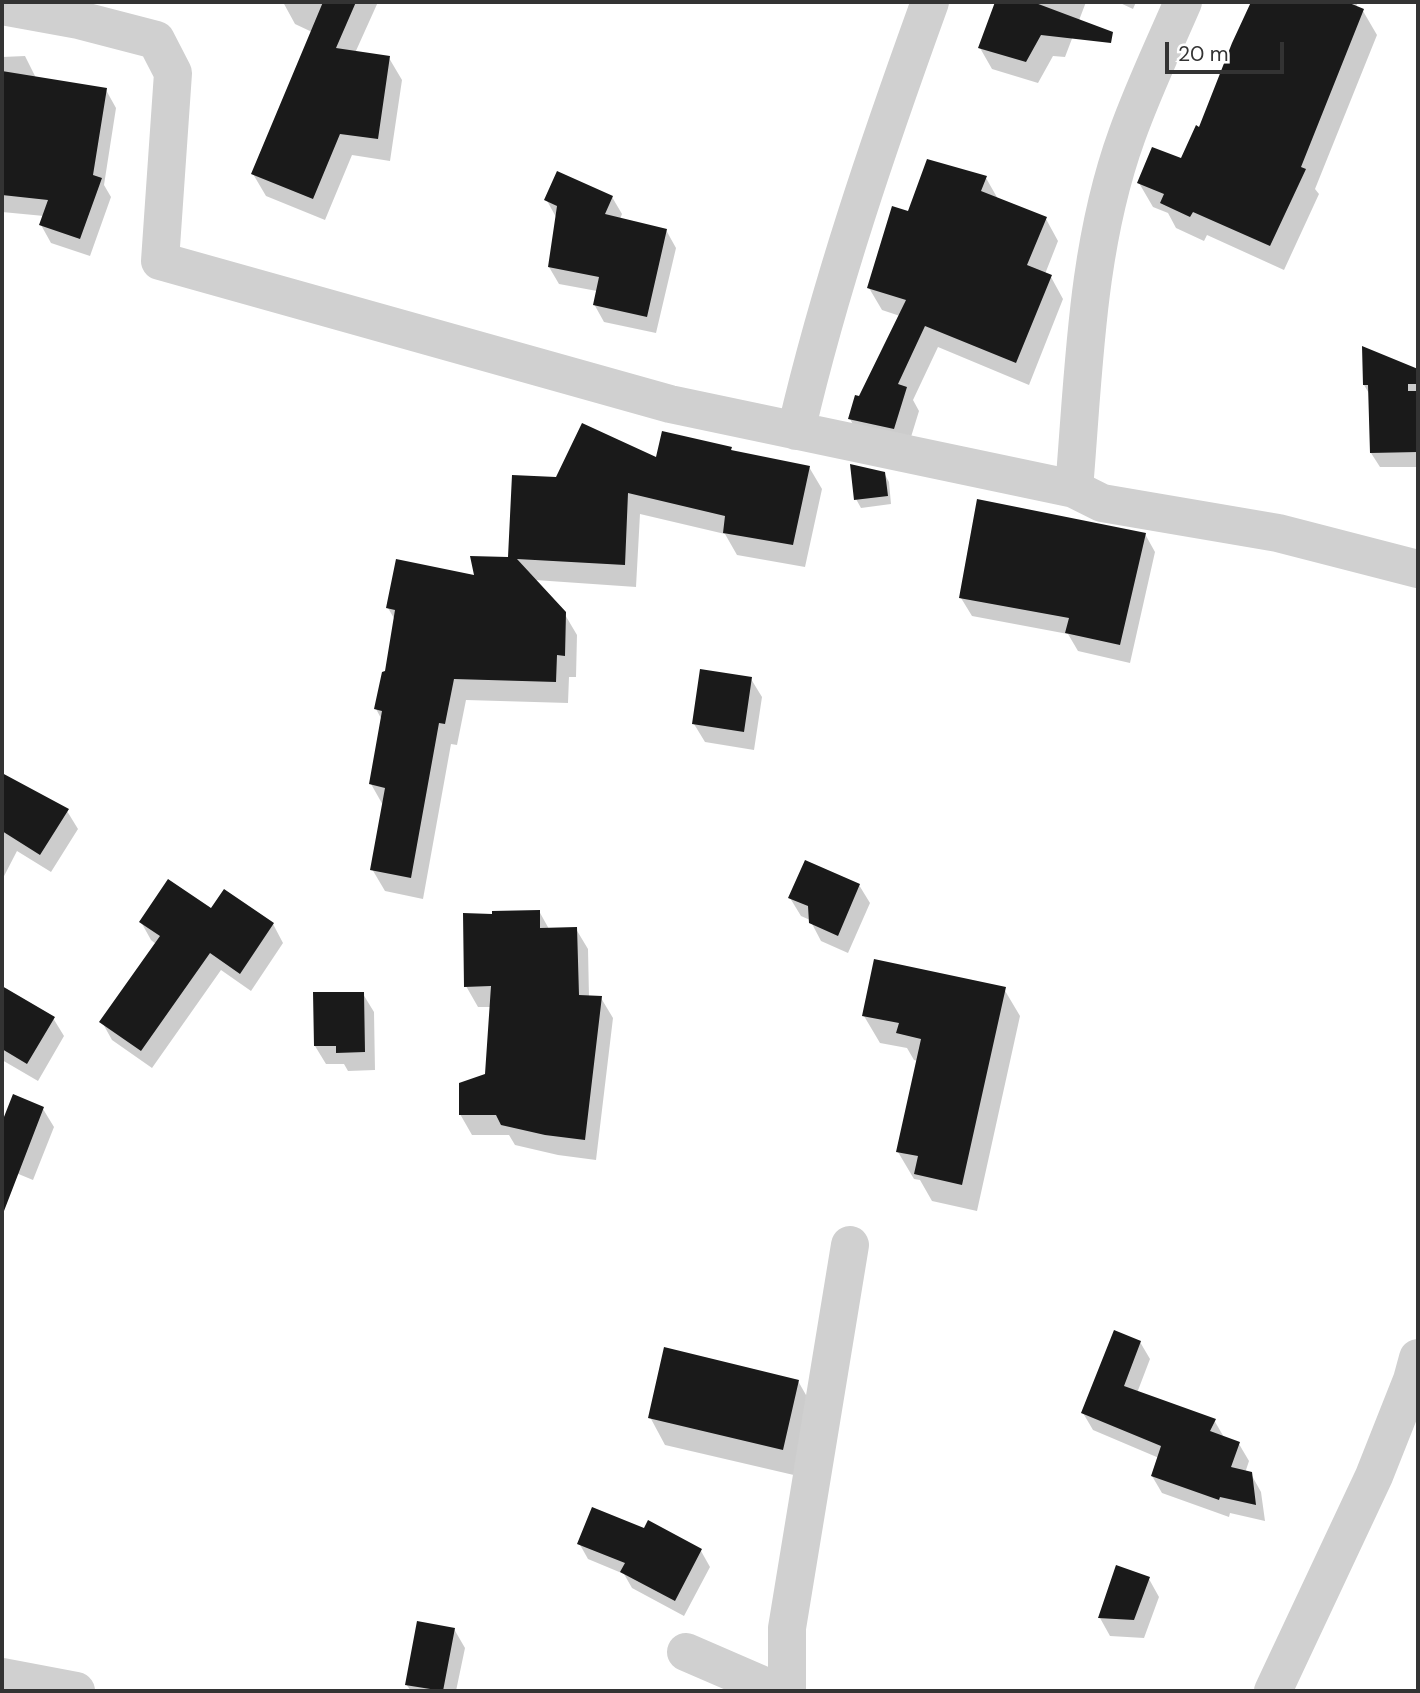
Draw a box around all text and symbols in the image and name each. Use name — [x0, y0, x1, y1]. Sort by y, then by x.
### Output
scale bar — [1168, 28, 1287, 72]
text: 20 m — [1178, 40, 1229, 68]

